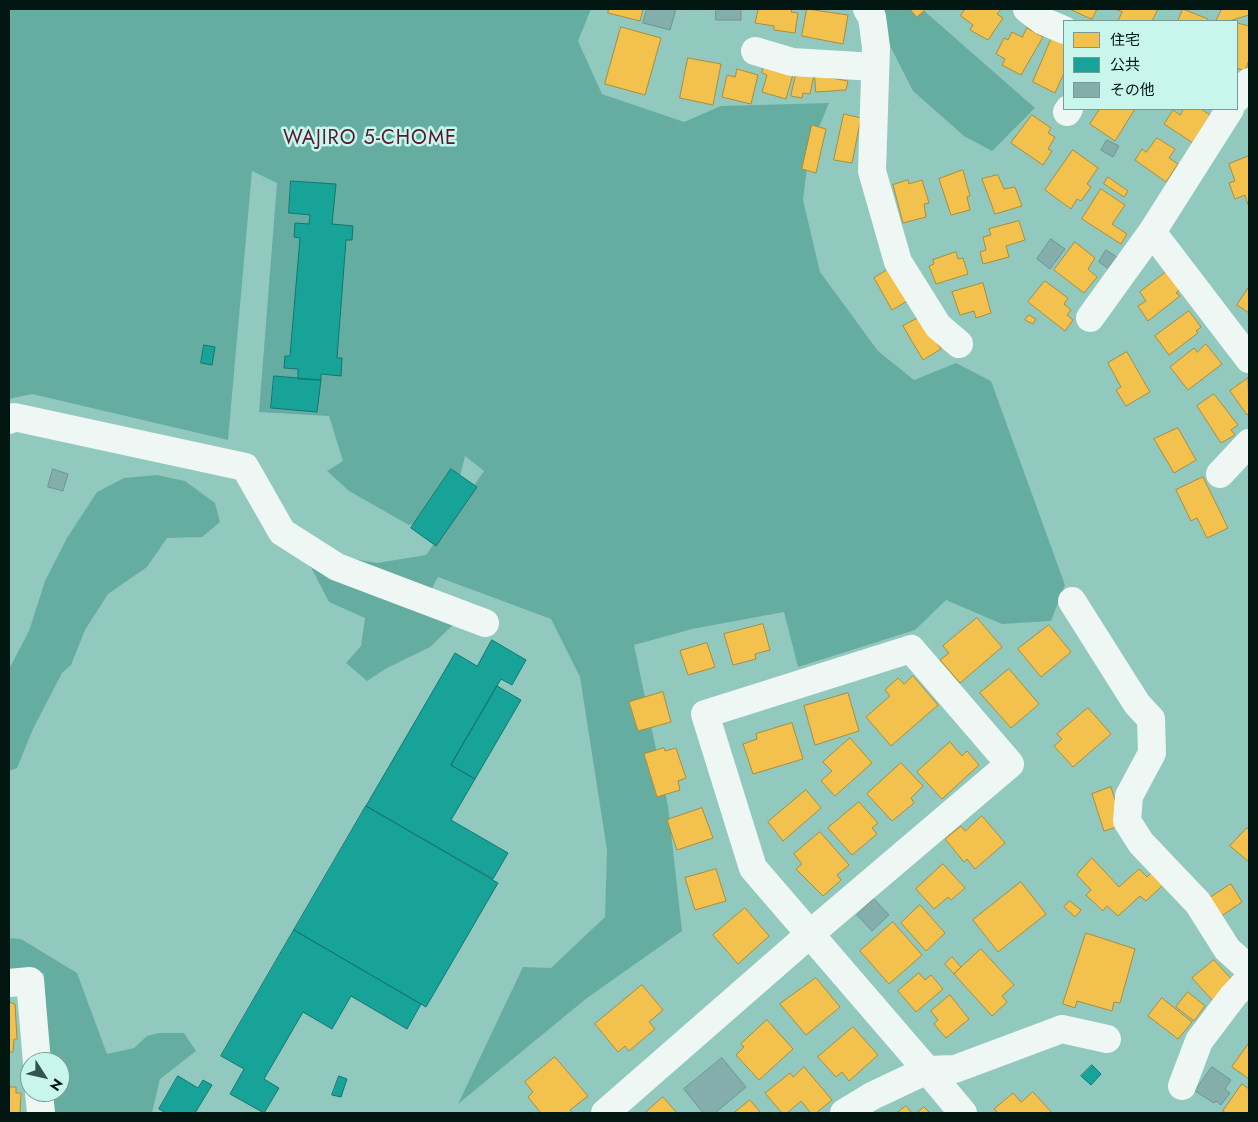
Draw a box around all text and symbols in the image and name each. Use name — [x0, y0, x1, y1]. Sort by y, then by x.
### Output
legend — [1063, 20, 1238, 110]
text: 住宅 — [1110, 29, 1140, 51]
text: 公共 — [1110, 54, 1140, 76]
text: その他 — [1110, 79, 1155, 101]
district label: WAJIRO 5-CHOME — [281, 127, 459, 151]
north arrow — [20, 1052, 70, 1102]
text: N — [45, 1075, 68, 1095]

